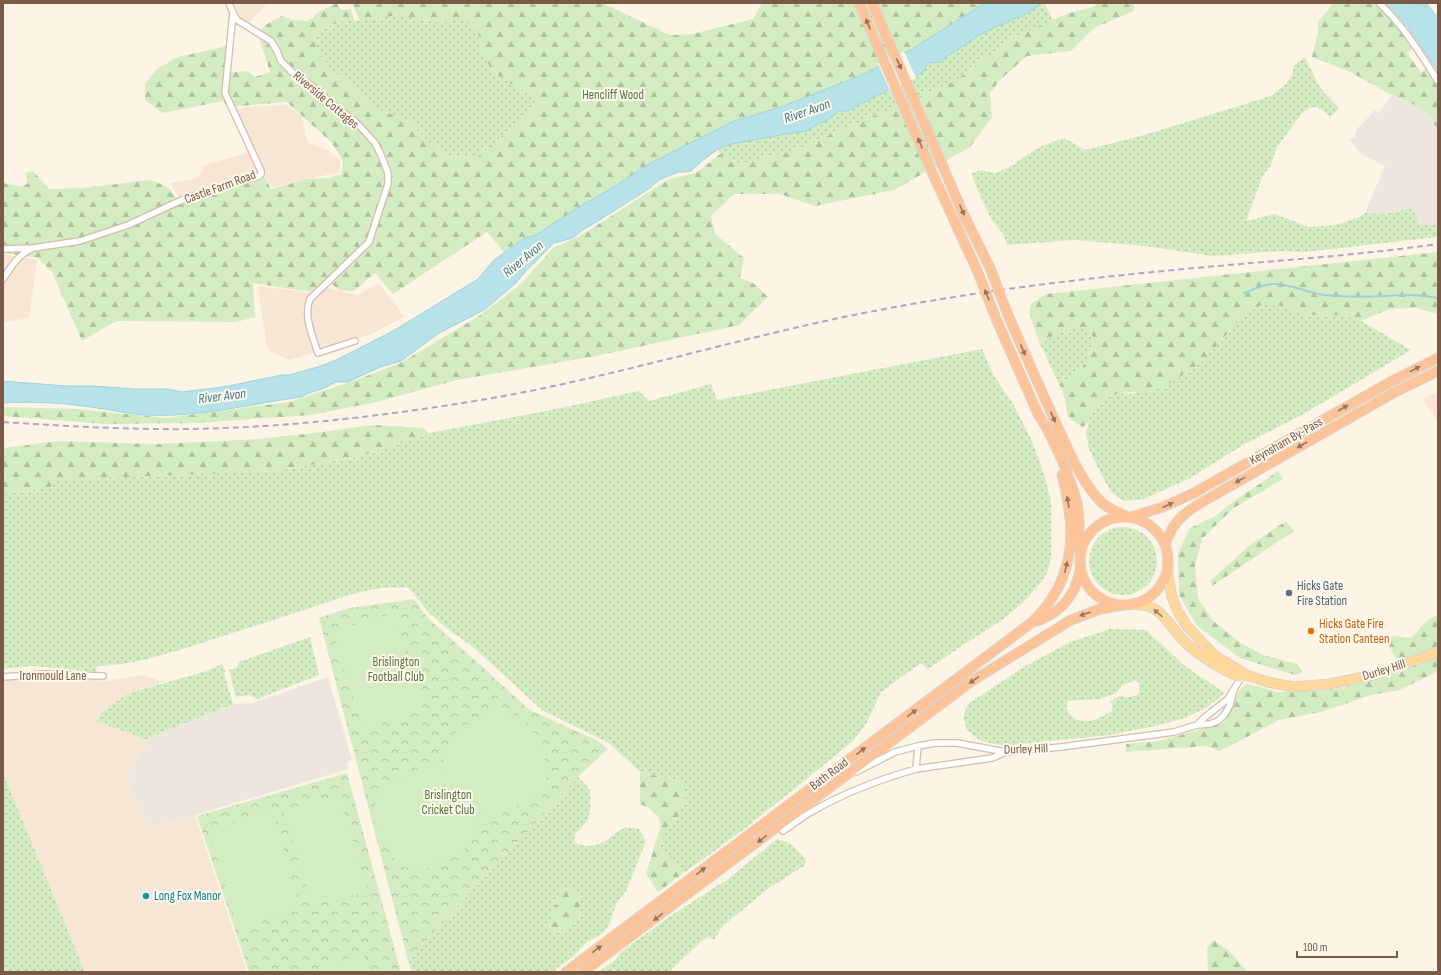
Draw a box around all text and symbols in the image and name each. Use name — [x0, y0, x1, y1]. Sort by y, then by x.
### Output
one-way arrow — [865, 18, 871, 30]
one-way arrow — [896, 59, 902, 71]
street label: Riverside Cottages — [290, 68, 363, 132]
park label: Hencliff Wood — [582, 87, 644, 103]
water label: River Avon — [782, 95, 833, 127]
one-way arrow — [916, 137, 922, 149]
street label: Castle Farm Road — [182, 167, 258, 207]
one-way arrow — [959, 204, 965, 215]
water label: River Avon — [499, 237, 547, 281]
one-way arrow — [984, 289, 990, 301]
one-way arrow — [1021, 344, 1027, 356]
one-way arrow — [1409, 366, 1421, 372]
water label: River Avon — [197, 385, 247, 407]
one-way arrow — [1337, 405, 1349, 412]
one-way arrow — [1050, 411, 1056, 422]
street label: Keynsham By-Pass — [1247, 413, 1326, 468]
one-way arrow — [1296, 442, 1308, 449]
one-way arrow — [1234, 477, 1245, 484]
one-way arrow — [1064, 496, 1070, 508]
one-way arrow — [1162, 502, 1173, 508]
one-way arrow — [1064, 561, 1070, 574]
place label: Hicks Gate Fire Station — [1297, 578, 1347, 609]
marker: Hicks Gate Fire Station — [1284, 588, 1294, 598]
one-way arrow — [1153, 608, 1164, 617]
one-way arrow — [1079, 611, 1091, 617]
place label: Hicks Gate Fire Station Canteen — [1319, 616, 1390, 647]
marker: Hicks Gate Fire Station Canteen — [1306, 626, 1316, 636]
park label: Brislington Football Club — [368, 654, 424, 685]
street label: Durley Hill — [1361, 656, 1407, 684]
street label: Ironmould Lane — [20, 668, 86, 684]
one-way arrow — [969, 676, 979, 684]
one-way arrow — [906, 709, 917, 717]
street label: Durley Hill — [1004, 740, 1048, 758]
one-way arrow — [855, 746, 866, 755]
street label: Bath Road — [807, 754, 851, 794]
park label: Brislington Cricket Club — [421, 787, 475, 818]
one-way arrow — [757, 835, 767, 843]
one-way arrow — [696, 867, 706, 875]
place label: Long Fox Manor — [154, 888, 222, 904]
marker: Long Fox Manor — [141, 891, 151, 901]
one-way arrow — [652, 913, 663, 921]
scale bar — [1297, 933, 1397, 959]
text: 100 m — [1303, 940, 1328, 955]
one-way arrow — [592, 945, 602, 953]

